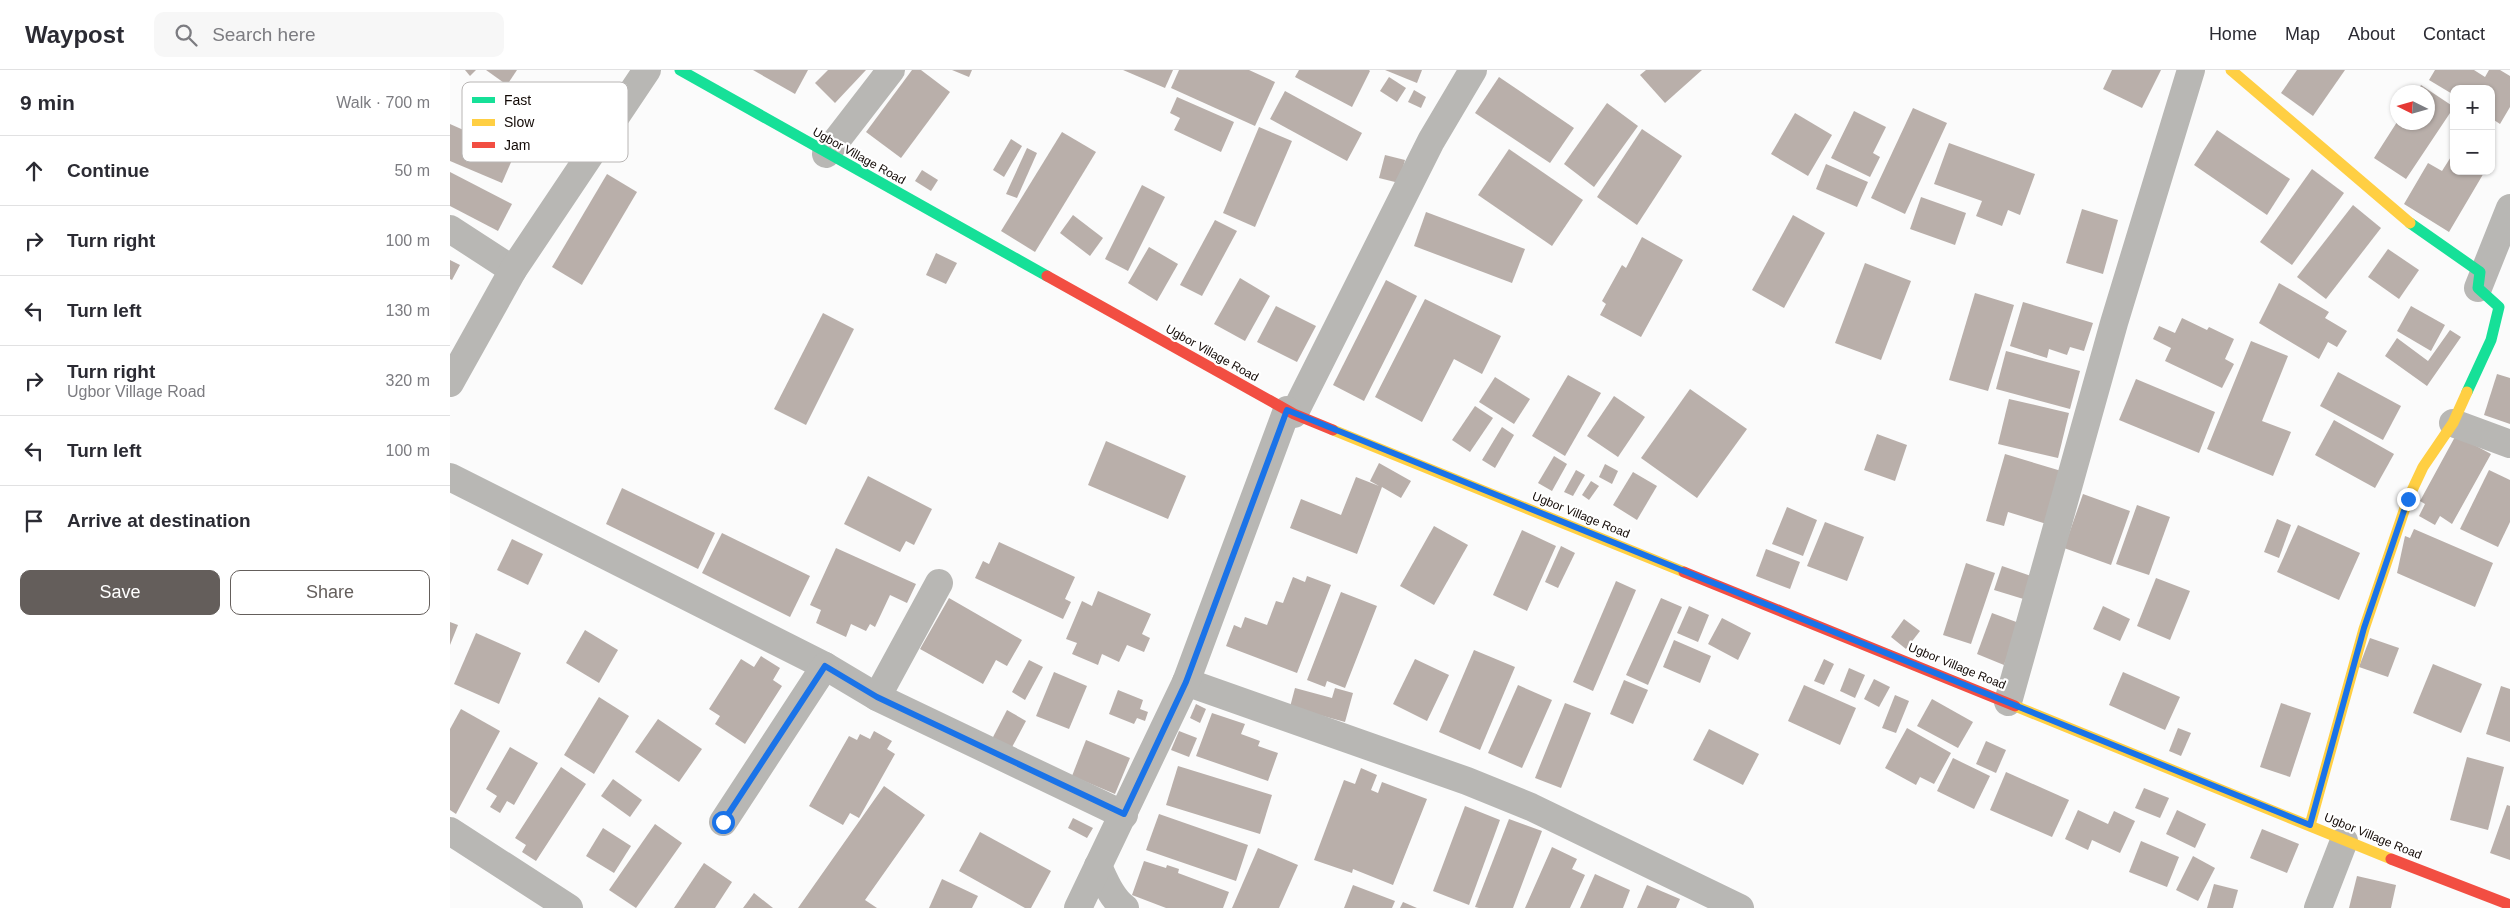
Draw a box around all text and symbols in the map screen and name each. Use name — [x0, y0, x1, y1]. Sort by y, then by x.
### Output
search box — [154, 12, 504, 57]
text: Waypost — [25, 21, 124, 48]
icon: search — [172, 21, 200, 49]
text: Search here — [212, 24, 316, 45]
text: Home — [2209, 24, 2257, 44]
text: Map — [2285, 24, 2320, 44]
text: About — [2348, 24, 2395, 44]
text: Contact — [2423, 24, 2485, 44]
legend — [462, 82, 628, 162]
north arrow — [2390, 85, 2435, 130]
map controls — [2450, 85, 2495, 175]
button: + — [2450, 85, 2495, 130]
text: 9 min — [20, 91, 75, 114]
text: Fast — [504, 92, 531, 108]
text: Walk · 700 m — [336, 94, 430, 111]
text: Slow — [504, 114, 535, 130]
street label: Ugbor Village Road — [810, 125, 908, 187]
button: − — [2450, 130, 2495, 175]
text: Jam — [504, 137, 530, 153]
icon: ahead — [20, 157, 48, 185]
text: Continue — [67, 160, 149, 181]
text: 50 m — [394, 162, 430, 179]
icon: right — [20, 227, 48, 255]
text: Turn right — [67, 230, 155, 251]
text: 100 m — [386, 232, 430, 249]
icon: left — [20, 297, 48, 325]
text: Turn left — [67, 300, 142, 321]
text: 130 m — [386, 302, 430, 319]
street label: Ugbor Village Road — [1163, 322, 1261, 384]
text: Turn right — [67, 361, 155, 382]
icon: right — [20, 367, 48, 395]
text: 320 m — [386, 372, 430, 389]
text: Ugbor Village Road — [67, 383, 205, 400]
icon: left — [20, 437, 48, 465]
text: Turn left — [67, 440, 142, 461]
text: 100 m — [386, 442, 430, 459]
route end — [2397, 488, 2420, 511]
street label: Ugbor Village Road — [1530, 489, 1632, 541]
icon: arrive — [20, 507, 48, 535]
text: Arrive at destination — [67, 510, 251, 531]
button: Save — [20, 570, 220, 615]
button: Share — [230, 570, 430, 615]
street label: Ugbor Village Road — [1906, 640, 2008, 692]
street label: Ugbor Village Road — [2322, 810, 2424, 862]
route start — [712, 811, 735, 834]

